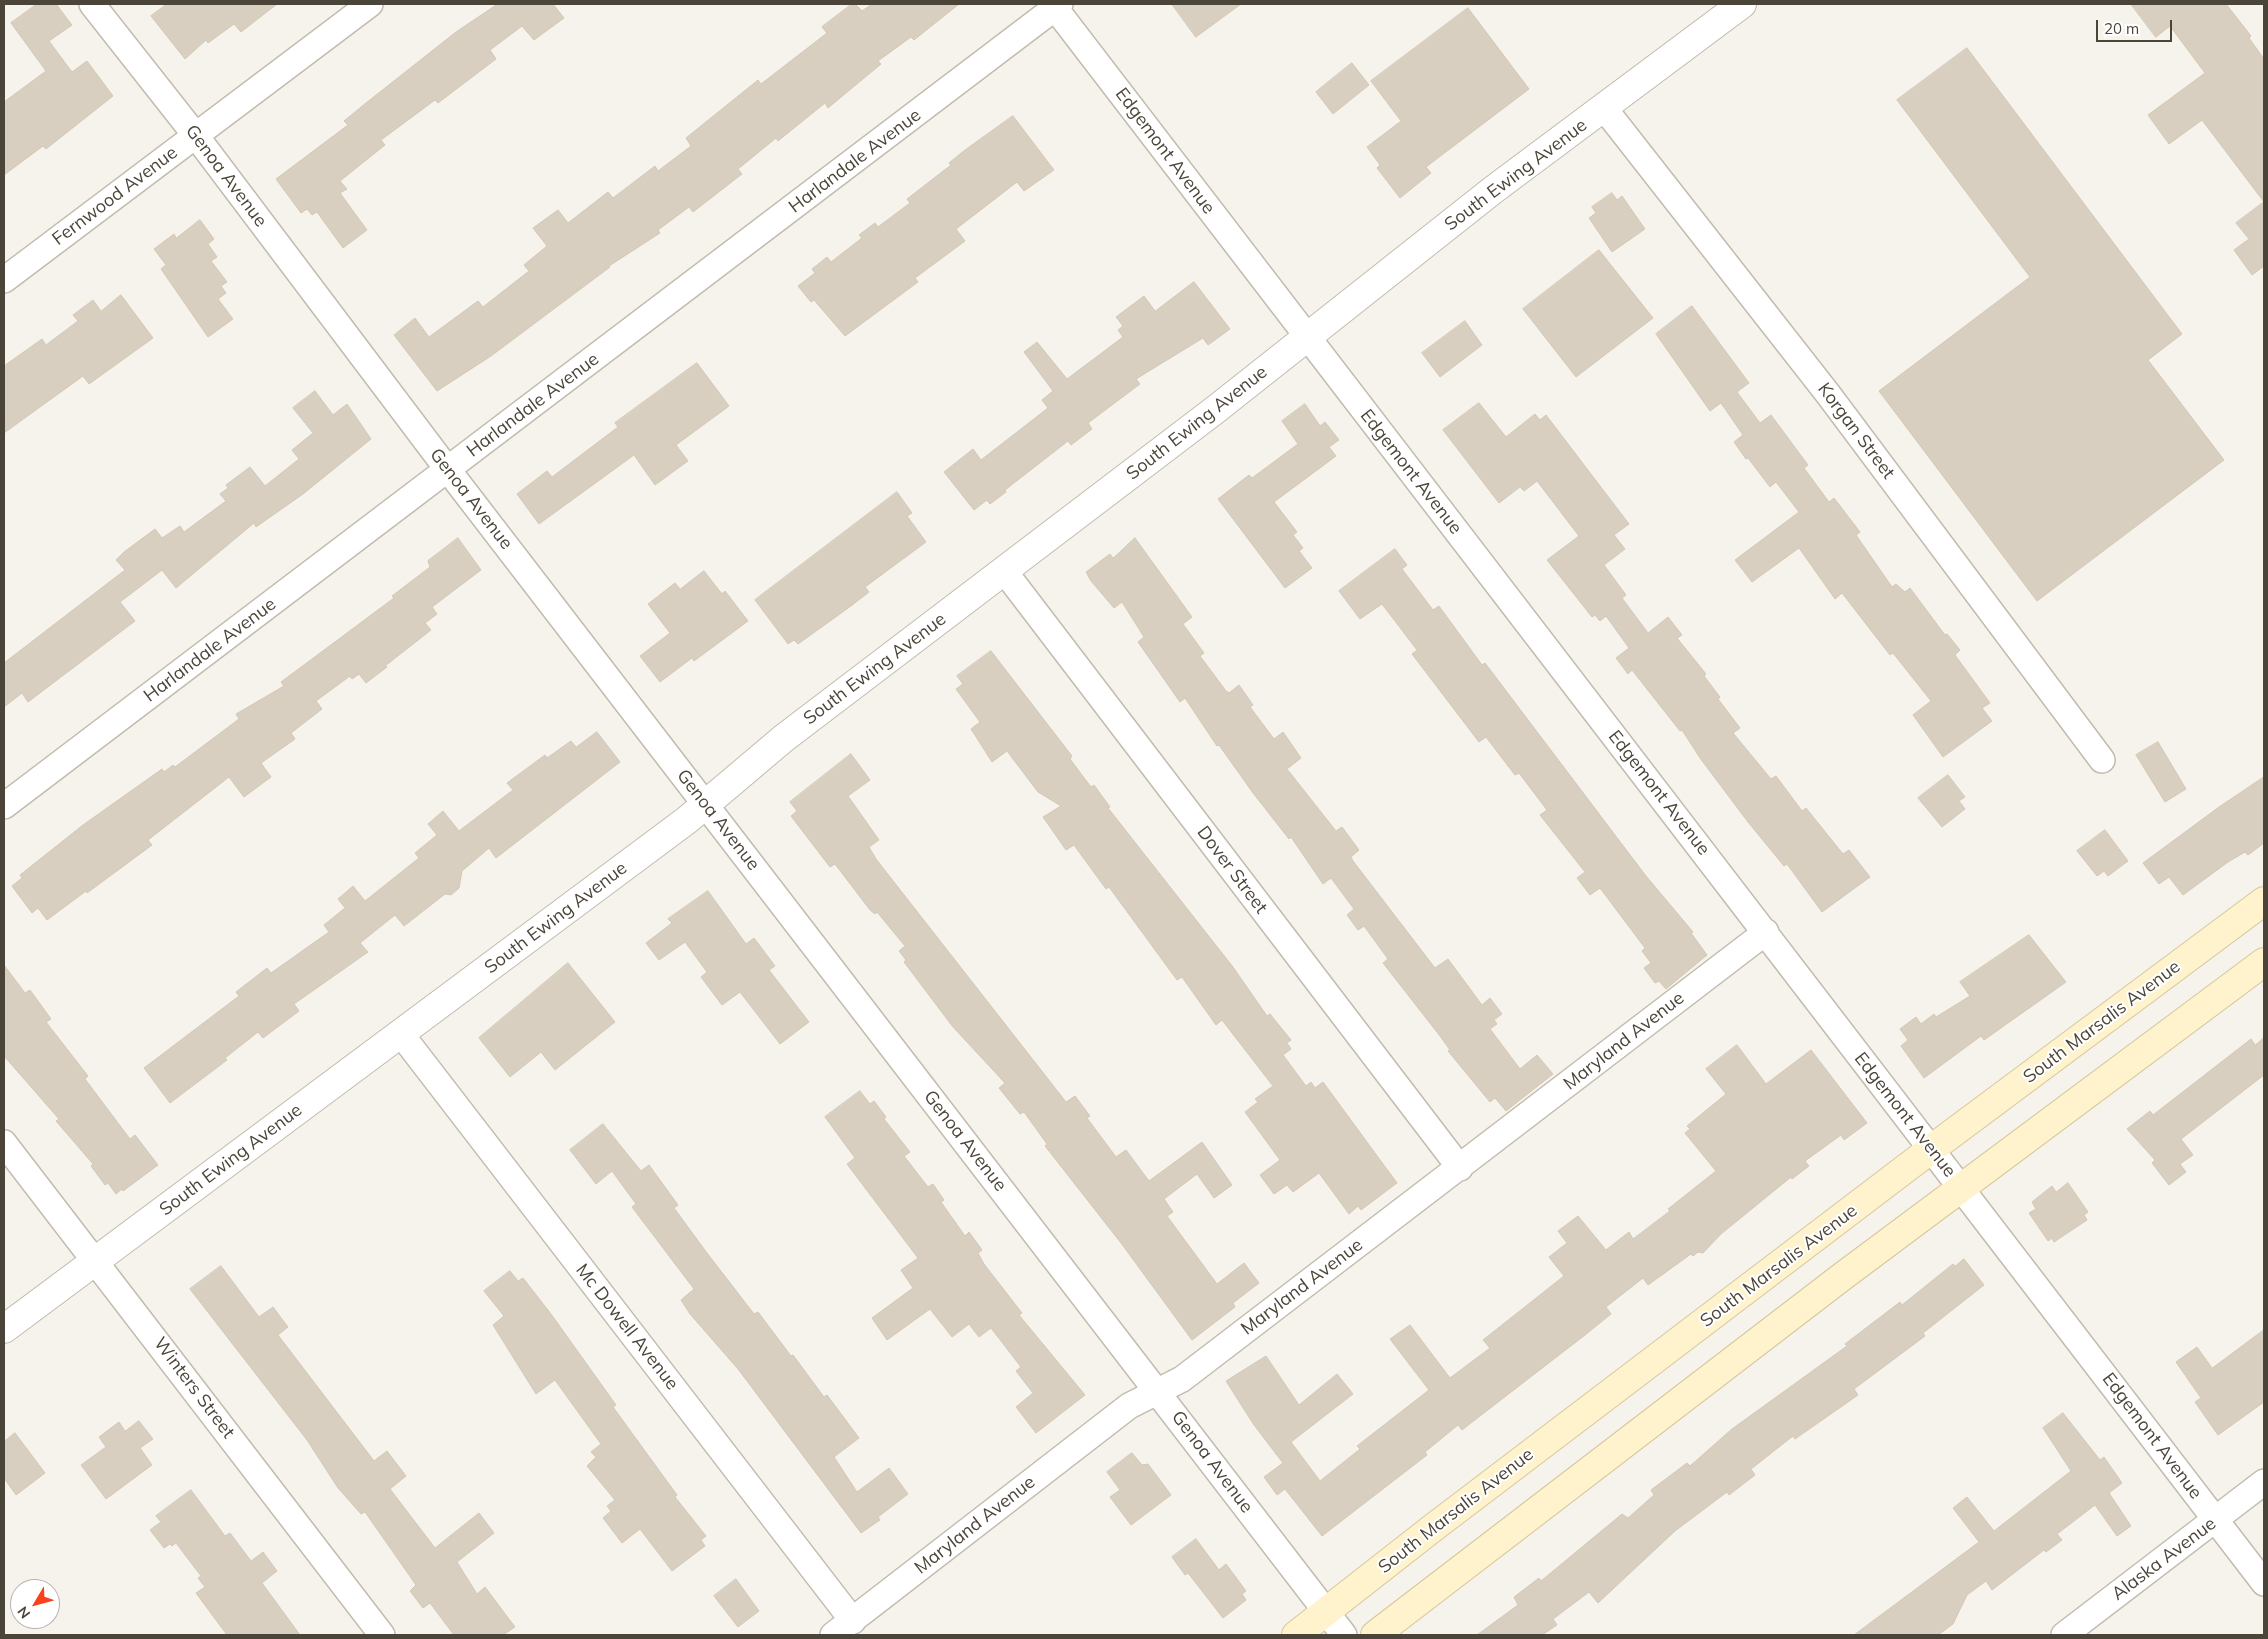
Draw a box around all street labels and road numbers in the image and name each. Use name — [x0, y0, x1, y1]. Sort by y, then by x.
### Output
street label: Edgemont Avenue — [1111, 84, 1219, 218]
street label: Harlandale Avenue — [785, 104, 925, 218]
street label: South Ewing Avenue — [1441, 114, 1591, 236]
street label: Genoa Avenue — [181, 121, 271, 231]
street label: Fernwood Avenue — [48, 142, 182, 250]
street label: Harlandale Avenue — [463, 348, 603, 462]
street label: South Ewing Avenue — [1122, 361, 1272, 485]
street label: Korgan Street — [1813, 379, 1899, 483]
street label: Edgemont Avenue — [1356, 405, 1466, 539]
street label: Genoa Avenue — [425, 444, 517, 554]
street label: Harlandale Avenue — [140, 593, 280, 707]
street label: South Ewing Avenue — [800, 608, 950, 730]
street label: Edgemont Avenue — [1604, 726, 1714, 860]
street label: Genoa Avenue — [672, 765, 764, 875]
street label: Dover Street — [1192, 822, 1272, 918]
street label: South Ewing Avenue — [481, 857, 631, 979]
street label: South Marsalis Avenue — [2019, 956, 2185, 1088]
street label: Maryland Avenue — [1560, 987, 1688, 1095]
street label: Edgemont Avenue — [1850, 1048, 1960, 1182]
street label: Genoa Avenue — [919, 1086, 1011, 1196]
street label: South Ewing Avenue — [156, 1099, 306, 1221]
street label: South Marsalis Avenue — [1696, 1200, 1862, 1332]
street label: Maryland Avenue — [1237, 1234, 1367, 1340]
street label: Mc Dowell Avenue — [571, 1260, 683, 1394]
street label: Winters Street — [149, 1333, 239, 1443]
street label: Edgemont Avenue — [2098, 1369, 2206, 1503]
street label: Genoa Avenue — [1167, 1407, 1257, 1517]
street label: South Marsalis Avenue — [1374, 1444, 1538, 1578]
street label: Maryland Avenue — [911, 1471, 1039, 1579]
street label: Alaska Avenue — [2108, 1513, 2220, 1605]

